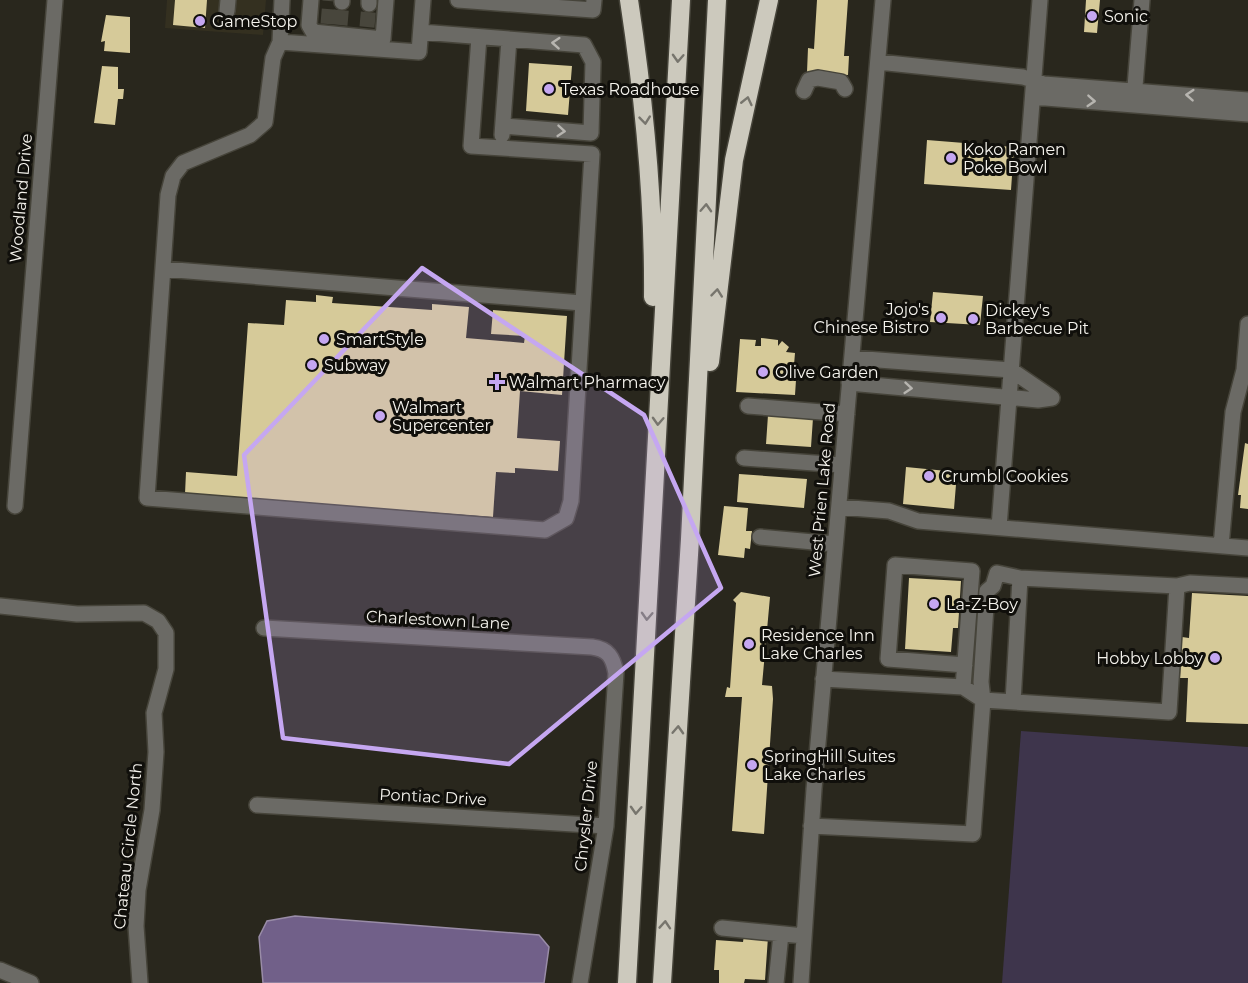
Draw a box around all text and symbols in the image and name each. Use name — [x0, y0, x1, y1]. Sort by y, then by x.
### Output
place label: Sonic — [1104, 7, 1148, 26]
marker: Sonic — [1085, 9, 1099, 23]
place label: GameStop — [212, 12, 298, 31]
marker: GameStop — [193, 14, 207, 28]
one-way arrow — [551, 36, 560, 49]
one-way arrow — [671, 54, 684, 63]
place label: Texas Roadhouse — [561, 80, 699, 99]
marker: Texas Roadhouse — [542, 82, 556, 96]
one-way arrow — [1185, 89, 1194, 102]
one-way arrow — [1087, 95, 1096, 108]
one-way arrow — [740, 96, 753, 106]
one-way arrow — [638, 116, 651, 125]
one-way arrow — [556, 124, 565, 137]
street label: Woodland Drive — [6, 133, 36, 263]
place label: Koko Ramen Poke Bowl — [963, 140, 1066, 177]
marker: Koko Ramen Poke Bowl — [944, 151, 958, 165]
one-way arrow — [700, 204, 713, 213]
one-way arrow — [711, 289, 723, 298]
place label: Jojo's Chinese Bistro — [813, 300, 929, 337]
place label: Dickey's Barbecue Pit — [985, 301, 1090, 338]
marker: Jojo's Chinese Bistro — [934, 311, 948, 325]
marker: Dickey's Barbecue Pit — [966, 312, 980, 326]
place label: SmartStyle — [336, 330, 424, 349]
marker: SmartStyle — [317, 332, 331, 346]
place label: Subway — [324, 356, 387, 375]
marker: Subway — [305, 358, 319, 372]
place label: Olive Garden — [775, 363, 879, 382]
marker: Olive Garden — [756, 365, 770, 379]
place label: Walmart Pharmacy — [509, 373, 666, 392]
marker: Walmart Pharmacy — [490, 375, 504, 389]
one-way arrow — [903, 381, 912, 394]
place label: Walmart Supercenter — [392, 398, 491, 435]
street label: West Prien Lake Road — [805, 402, 839, 578]
marker: Walmart Supercenter — [373, 409, 387, 423]
one-way arrow — [651, 416, 664, 425]
place label: Crumbl Cookies — [941, 467, 1068, 486]
marker: Crumbl Cookies — [922, 469, 936, 483]
place label: La-Z-Boy — [946, 595, 1018, 614]
marker: La-Z-Boy — [927, 597, 941, 611]
street label: Charlestown Lane — [366, 607, 510, 633]
one-way arrow — [640, 611, 653, 620]
place label: Residence Inn Lake Charles — [761, 626, 875, 663]
marker: Residence Inn Lake Charles — [742, 637, 756, 651]
place label: Hobby Lobby — [1096, 649, 1203, 668]
marker: Hobby Lobby — [1208, 651, 1222, 665]
one-way arrow — [671, 726, 684, 735]
place label: SpringHill Suites Lake Charles — [764, 747, 896, 784]
marker: SpringHill Suites Lake Charles — [745, 758, 759, 772]
street label: Chrysler Drive — [571, 760, 601, 872]
street label: Chateau Circle North — [110, 762, 146, 930]
street label: Pontiac Drive — [379, 785, 487, 809]
one-way arrow — [629, 806, 642, 815]
one-way arrow — [658, 920, 671, 929]

